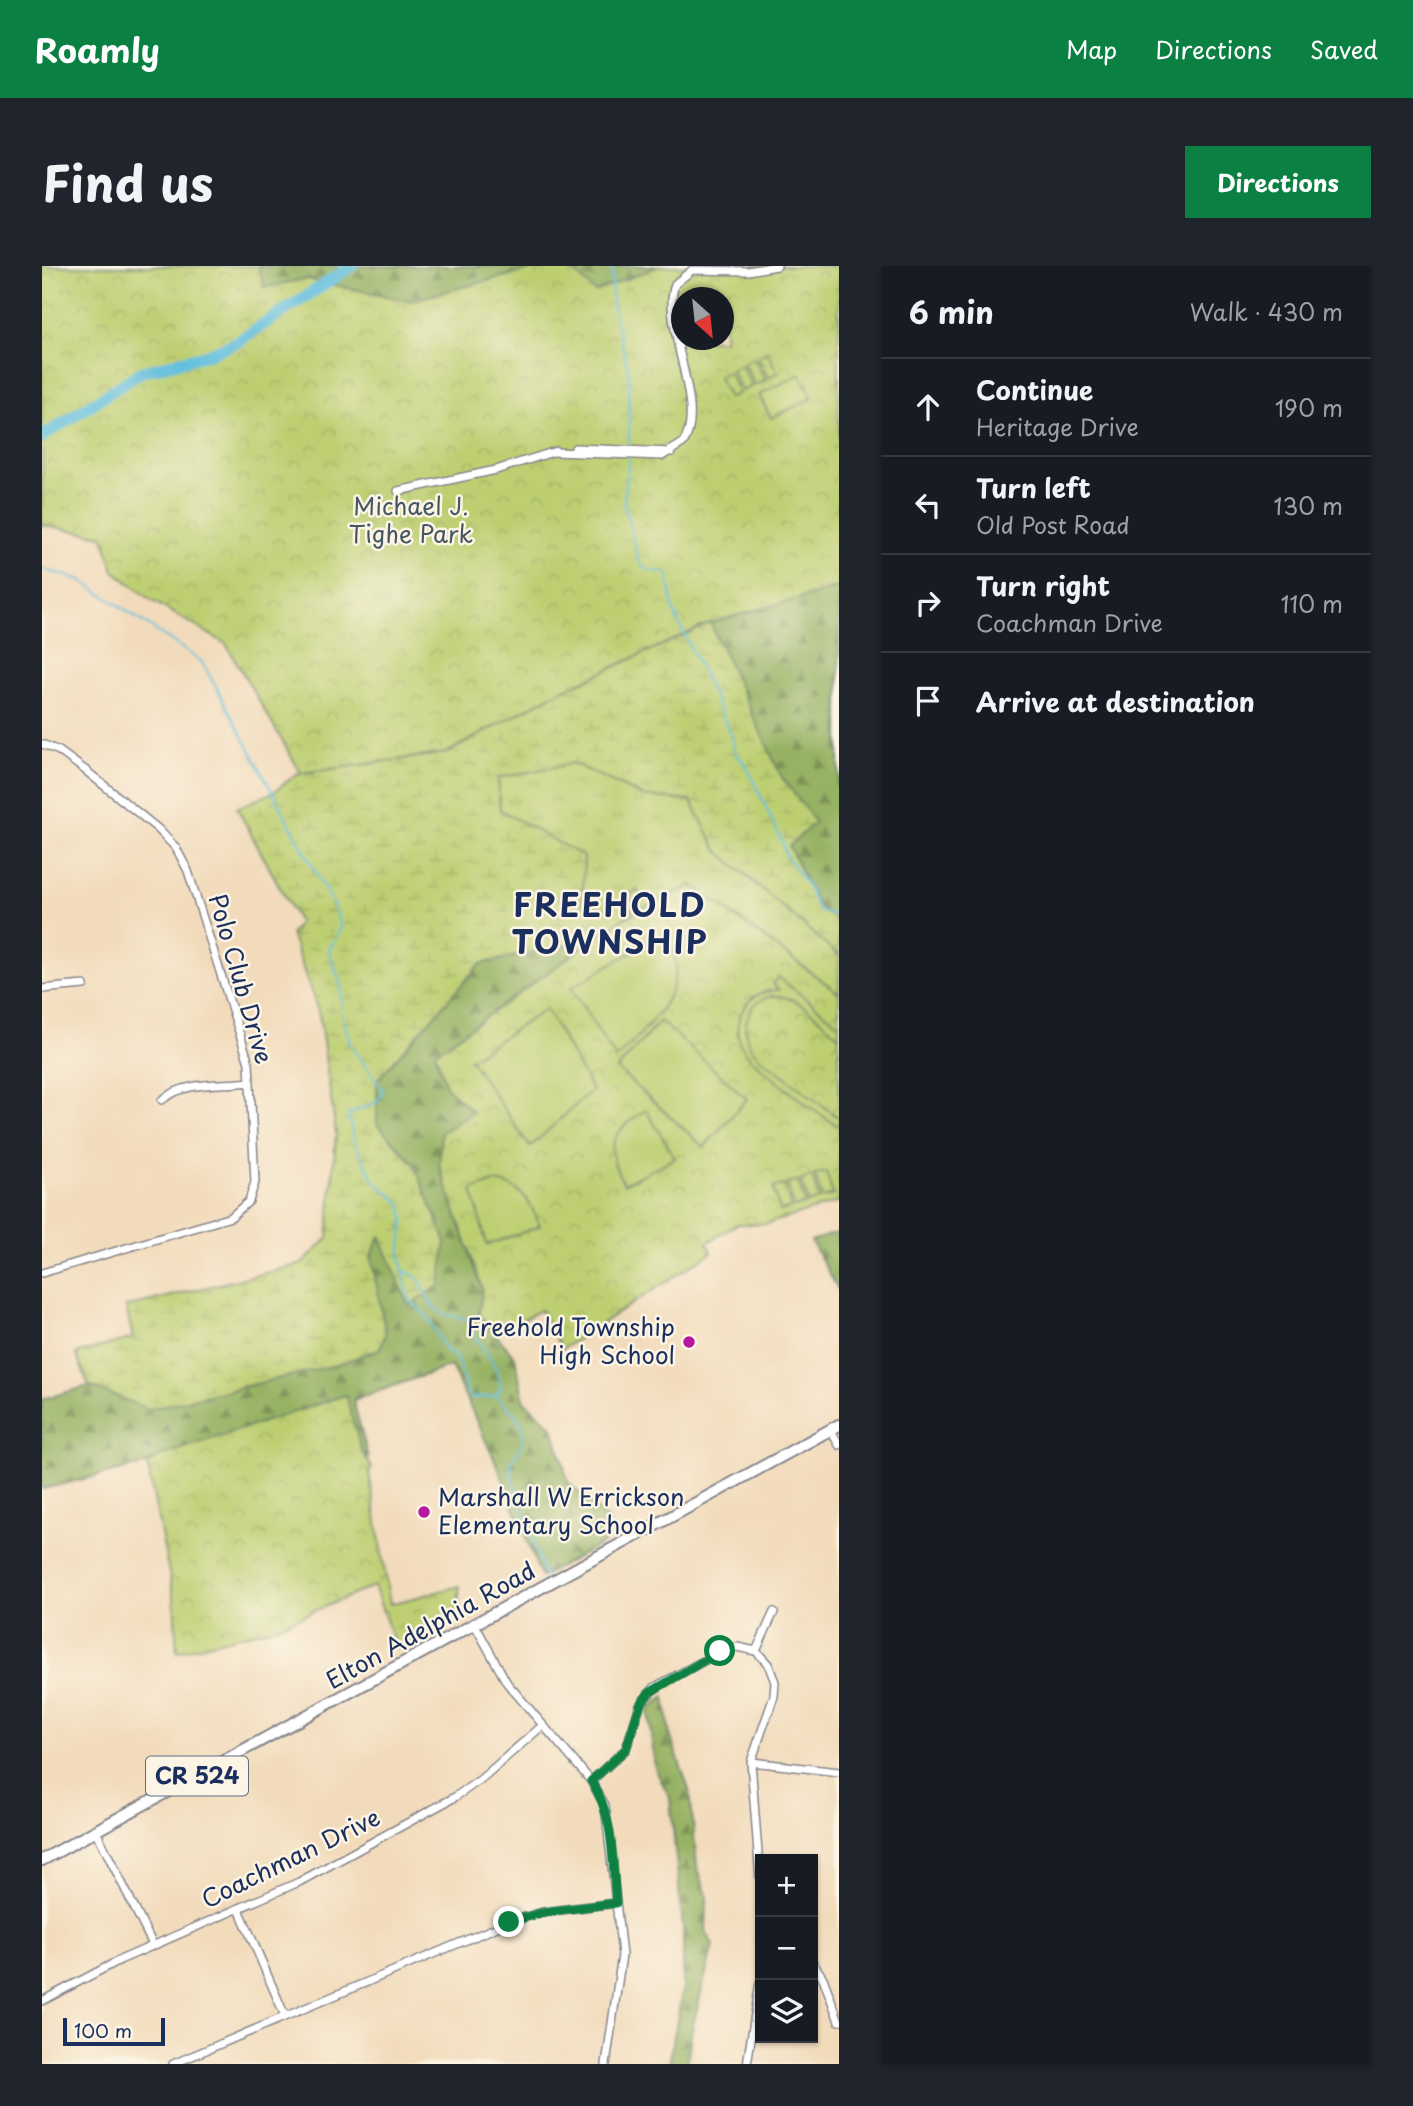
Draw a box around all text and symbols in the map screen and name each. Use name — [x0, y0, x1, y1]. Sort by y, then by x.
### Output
text: Roamly — [35, 24, 160, 74]
text: Map — [1066, 31, 1117, 67]
text: Directions — [1155, 31, 1272, 67]
text: Saved — [1310, 31, 1378, 67]
text: Find us — [42, 145, 213, 219]
button: Directions — [1185, 146, 1371, 218]
north arrow — [671, 287, 734, 350]
text: 6 min — [909, 289, 994, 334]
text: Walk · 430 m — [1190, 294, 1343, 329]
text: Continue — [976, 370, 1093, 409]
icon: ahead — [909, 388, 947, 426]
text: 190 m — [1275, 390, 1343, 425]
text: Heritage Drive — [976, 409, 1139, 444]
text: Turn left — [976, 468, 1091, 507]
icon: left — [909, 486, 947, 524]
park label: Michael J. Tighe Park — [349, 487, 473, 551]
text: 130 m — [1273, 488, 1343, 523]
text: Old Post Road — [976, 507, 1130, 542]
text: Turn right — [976, 566, 1110, 605]
icon: right — [909, 584, 947, 622]
text: 110 m — [1281, 586, 1343, 621]
text: Coachman Drive — [976, 605, 1163, 640]
icon: arrive — [909, 682, 947, 720]
text: Arrive at destination — [976, 682, 1255, 721]
district label: FREEHOLD TOWNSHIP — [511, 880, 709, 965]
street label: Polo Club Drive — [200, 889, 283, 1068]
place label: Freehold Township High School — [466, 1308, 675, 1372]
marker: Freehold Township High School — [681, 1334, 697, 1350]
place label: Marshall W Errickson Elementary School — [438, 1478, 685, 1542]
marker: Marshall W Errickson Elementary School — [416, 1504, 432, 1520]
street label: Elton Adelphia Road — [319, 1552, 541, 1697]
route start — [704, 1635, 735, 1666]
road number: CR 524 — [146, 1756, 248, 1796]
street label: Coachman Drive — [195, 1798, 386, 1916]
map controls — [755, 1854, 818, 2043]
button: + — [755, 1854, 818, 1917]
route end — [493, 1906, 524, 1937]
button: − — [755, 1917, 818, 1980]
button: layers — [755, 1980, 818, 2043]
scale bar — [63, 2015, 164, 2047]
text: 100 m — [74, 2016, 132, 2044]

